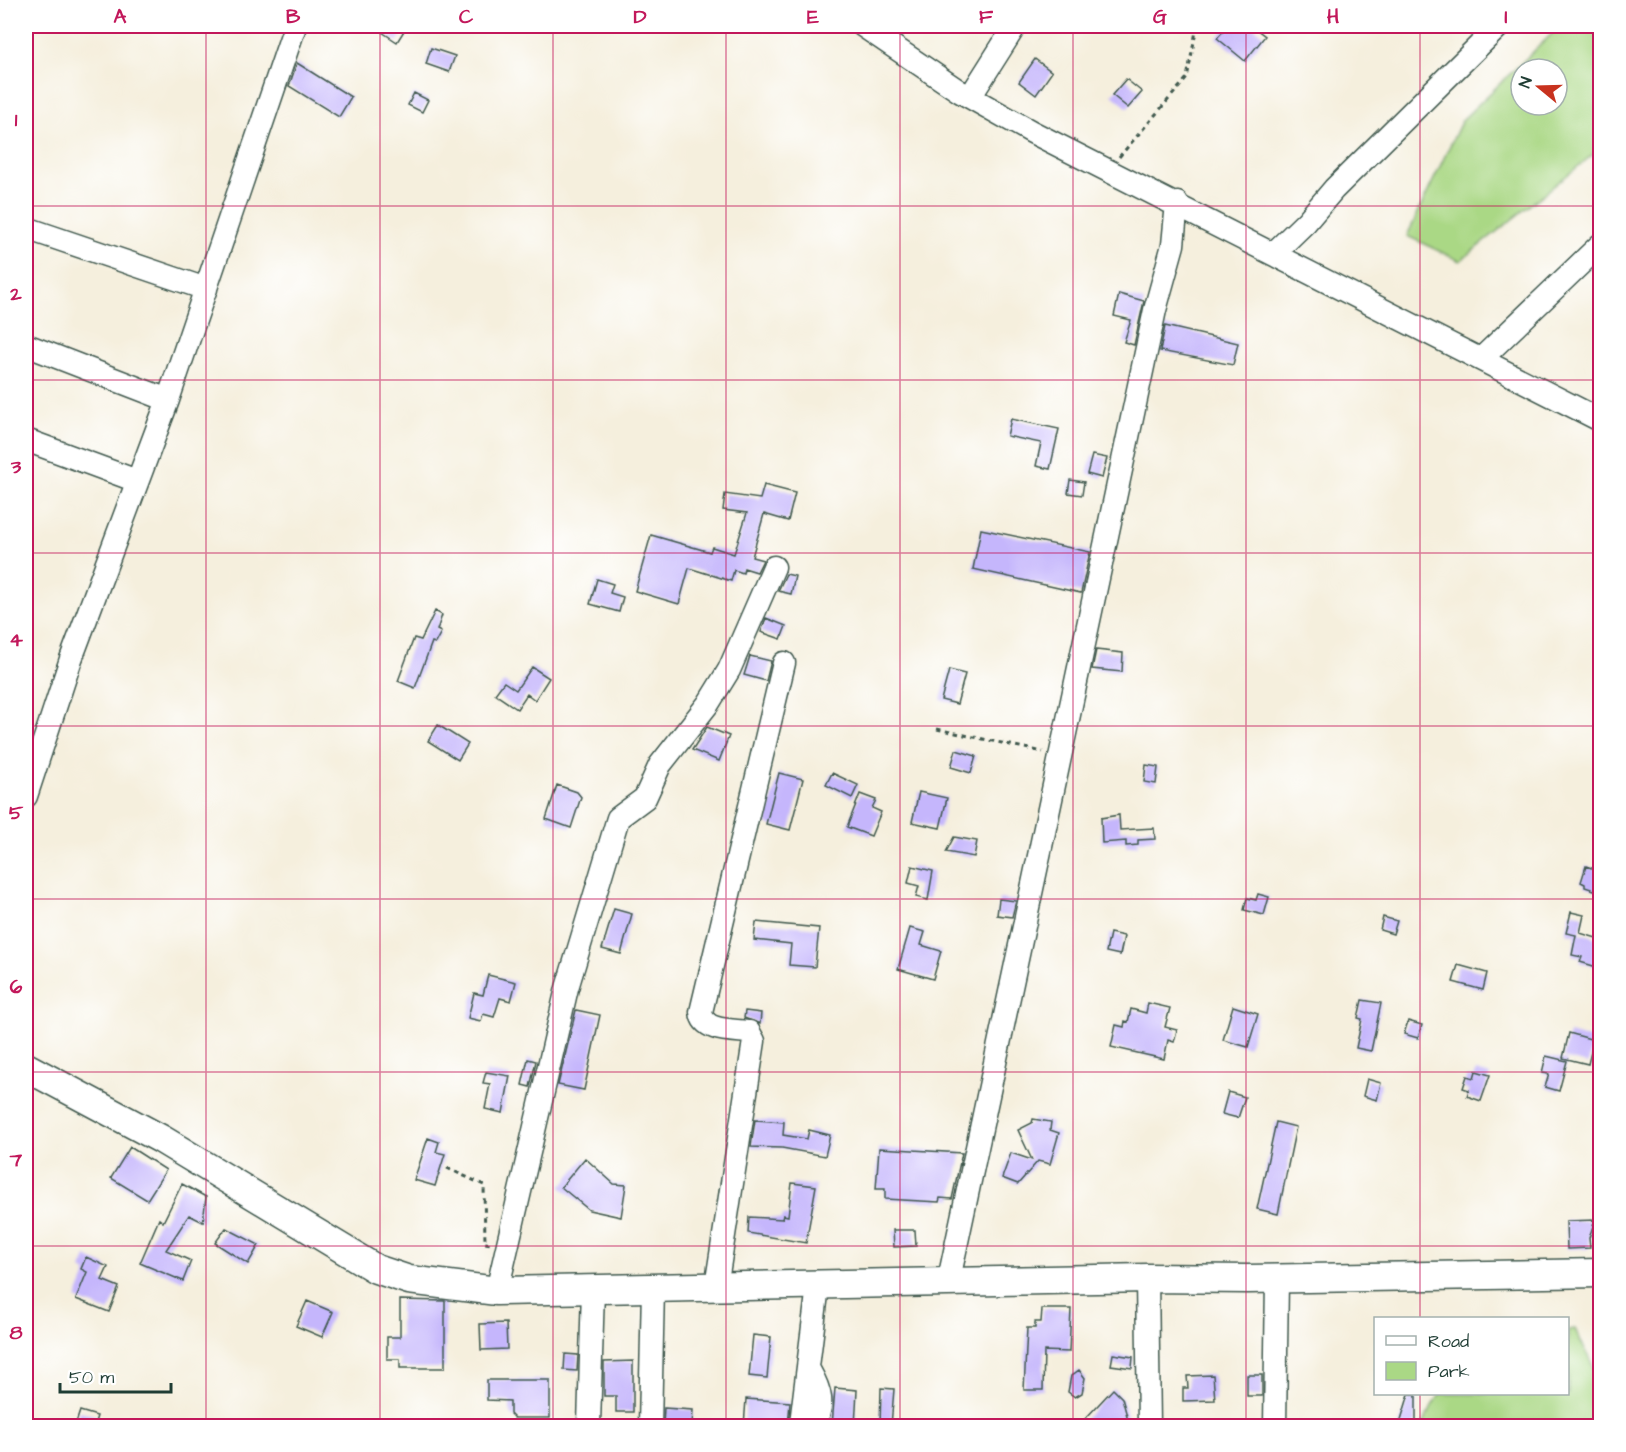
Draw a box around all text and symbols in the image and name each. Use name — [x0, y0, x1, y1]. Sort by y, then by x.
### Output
text: A — [114, 3, 127, 31]
text: B — [286, 3, 301, 31]
text: C — [459, 3, 474, 31]
text: D — [634, 3, 647, 31]
text: E — [807, 3, 819, 31]
text: F — [979, 3, 994, 31]
text: G — [1153, 3, 1167, 31]
text: H — [1327, 3, 1339, 31]
text: I — [1504, 3, 1508, 31]
north arrow — [1509, 57, 1569, 117]
text: N — [1514, 74, 1538, 91]
text: 1 — [15, 106, 18, 134]
text: 2 — [9, 280, 22, 308]
text: 3 — [10, 453, 22, 481]
text: 4 — [9, 626, 23, 654]
text: 5 — [9, 799, 24, 827]
text: 6 — [10, 973, 23, 1001]
text: 7 — [9, 1146, 23, 1174]
legend — [1374, 1317, 1569, 1395]
text: 8 — [10, 1319, 23, 1347]
text: Road — [1428, 1329, 1469, 1354]
scale bar — [60, 1356, 171, 1394]
text: Park — [1428, 1359, 1470, 1384]
text: 50 m — [69, 1365, 114, 1390]

